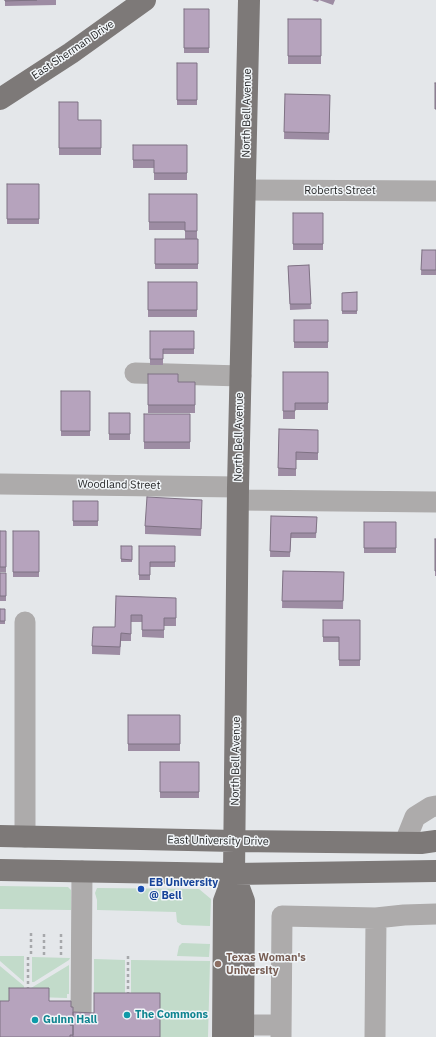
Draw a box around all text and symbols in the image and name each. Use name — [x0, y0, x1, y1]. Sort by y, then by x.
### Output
street label: East Sherman Drive — [29, 18, 117, 82]
street label: North Bell Avenue — [240, 68, 254, 158]
street label: Roberts Street — [304, 184, 376, 198]
street label: North Bell Avenue — [232, 392, 246, 482]
street label: Woodland Street — [78, 478, 160, 492]
street label: North Bell Avenue — [229, 716, 243, 806]
street label: East University Drive — [167, 834, 269, 848]
place label: EB University @ Bell — [149, 876, 218, 902]
marker: EB University @ Bell — [136, 884, 146, 894]
place label: Texas Woman's University — [226, 951, 306, 977]
marker: Texas Woman's University — [213, 959, 223, 969]
place label: The Commons — [135, 1008, 208, 1022]
marker: The Commons — [122, 1010, 132, 1020]
place label: Guinn Hall — [43, 1013, 97, 1027]
marker: Guinn Hall — [30, 1015, 40, 1025]

